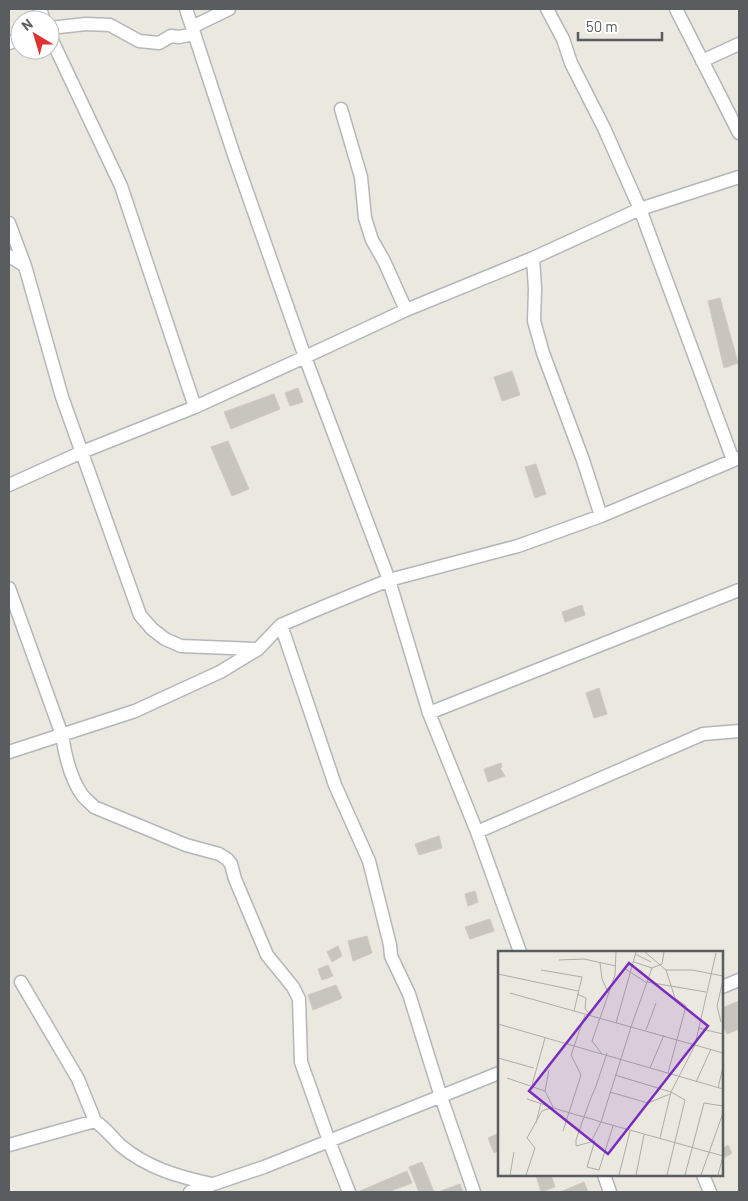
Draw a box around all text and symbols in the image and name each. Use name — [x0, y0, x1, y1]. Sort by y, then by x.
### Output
north arrow — [10, 10, 60, 60]
scale bar — [578, 10, 662, 42]
text: N — [18, 15, 36, 34]
text: 50 m — [586, 17, 618, 35]
inset map — [498, 951, 723, 1176]

